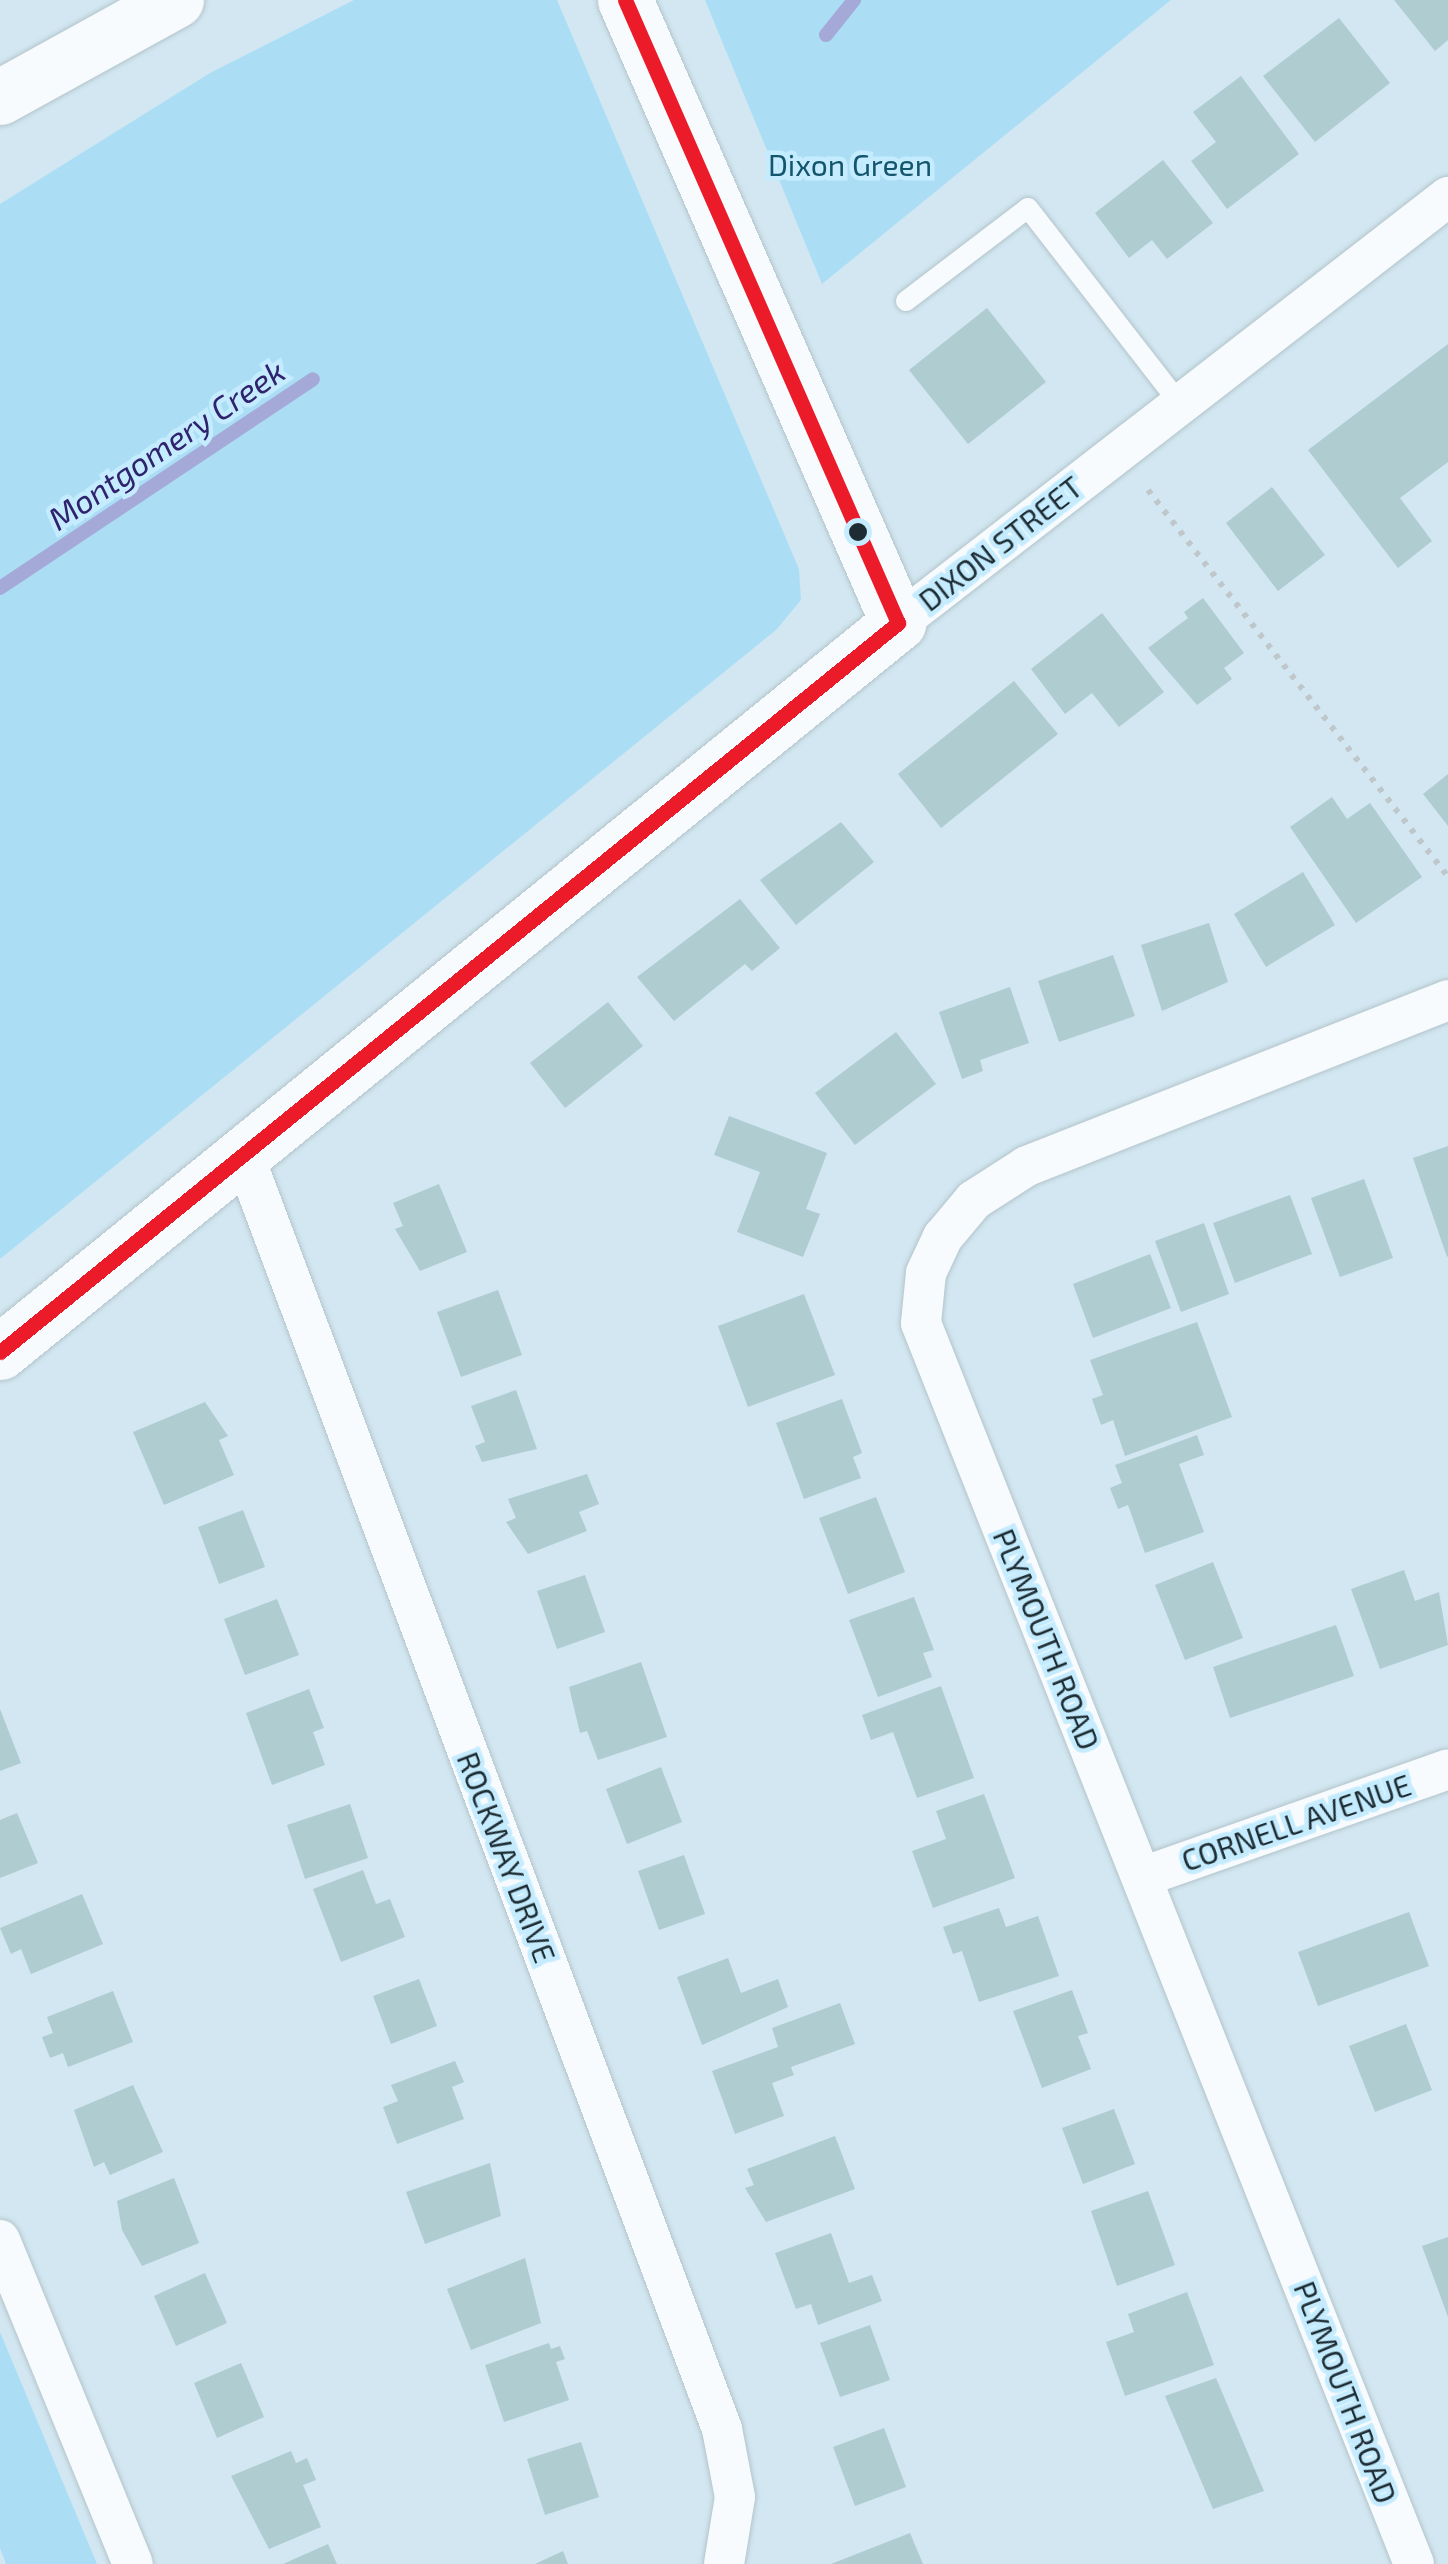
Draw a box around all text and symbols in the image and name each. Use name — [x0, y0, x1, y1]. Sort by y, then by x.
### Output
park label: Dixon Green — [768, 146, 932, 182]
water label: Montgomery Creek — [40, 351, 292, 537]
street label: DIXON STREET — [911, 468, 1089, 618]
unlabelled marker — [848, 522, 868, 542]
street label: PLYMOUTH ROAD — [986, 1523, 1108, 1755]
street label: ROCKWAY DRIVE — [450, 1746, 564, 1968]
street label: CORNELL AVENUE — [1176, 1766, 1416, 1878]
street label: PLYMOUTH ROAD — [1287, 2276, 1405, 2508]

